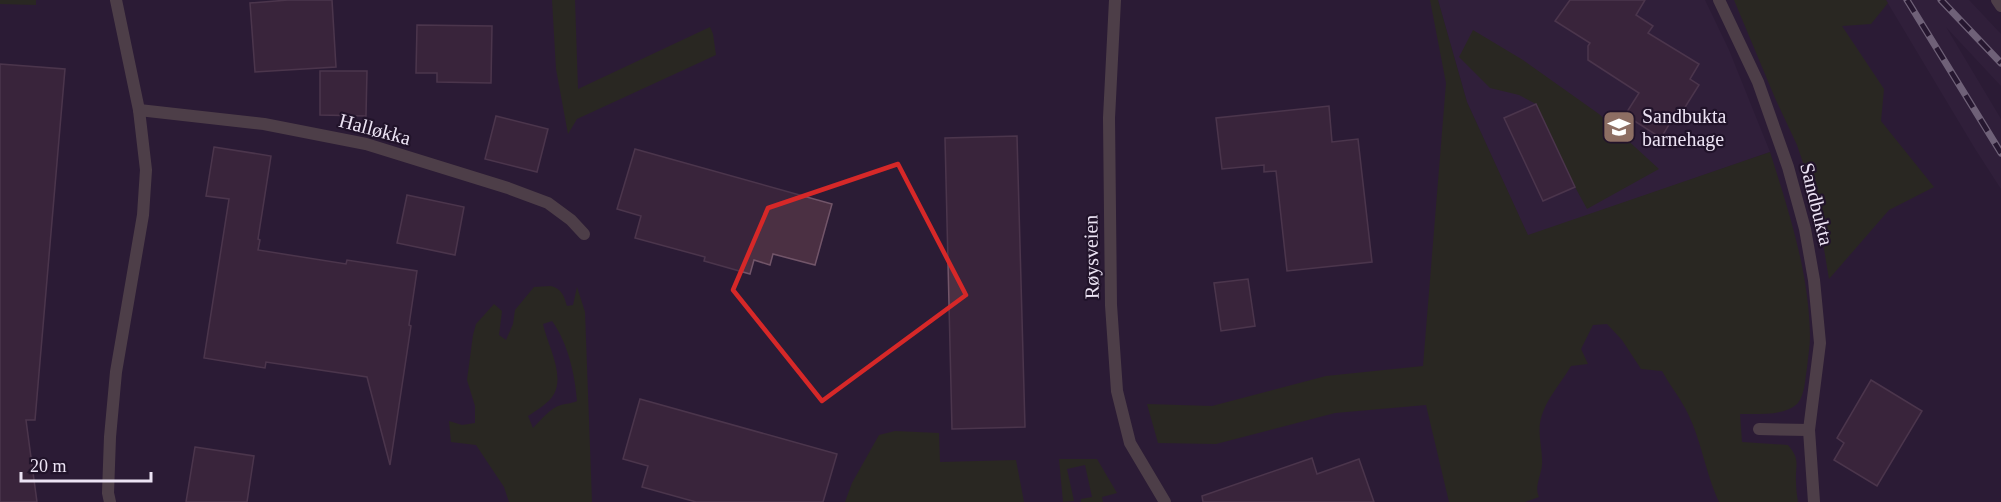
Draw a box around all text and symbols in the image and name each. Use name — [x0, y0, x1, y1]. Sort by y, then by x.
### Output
place label: Sandbukta barnehage — [1642, 105, 1727, 151]
street label: Halløkka — [337, 109, 413, 149]
school or university icon: Sandbukta barnehage — [1601, 109, 1637, 145]
street label: Sandbukta — [1796, 160, 1838, 248]
street label: Røysveien — [1079, 215, 1104, 299]
scale bar — [21, 445, 152, 483]
text: 20 m — [30, 456, 67, 476]

